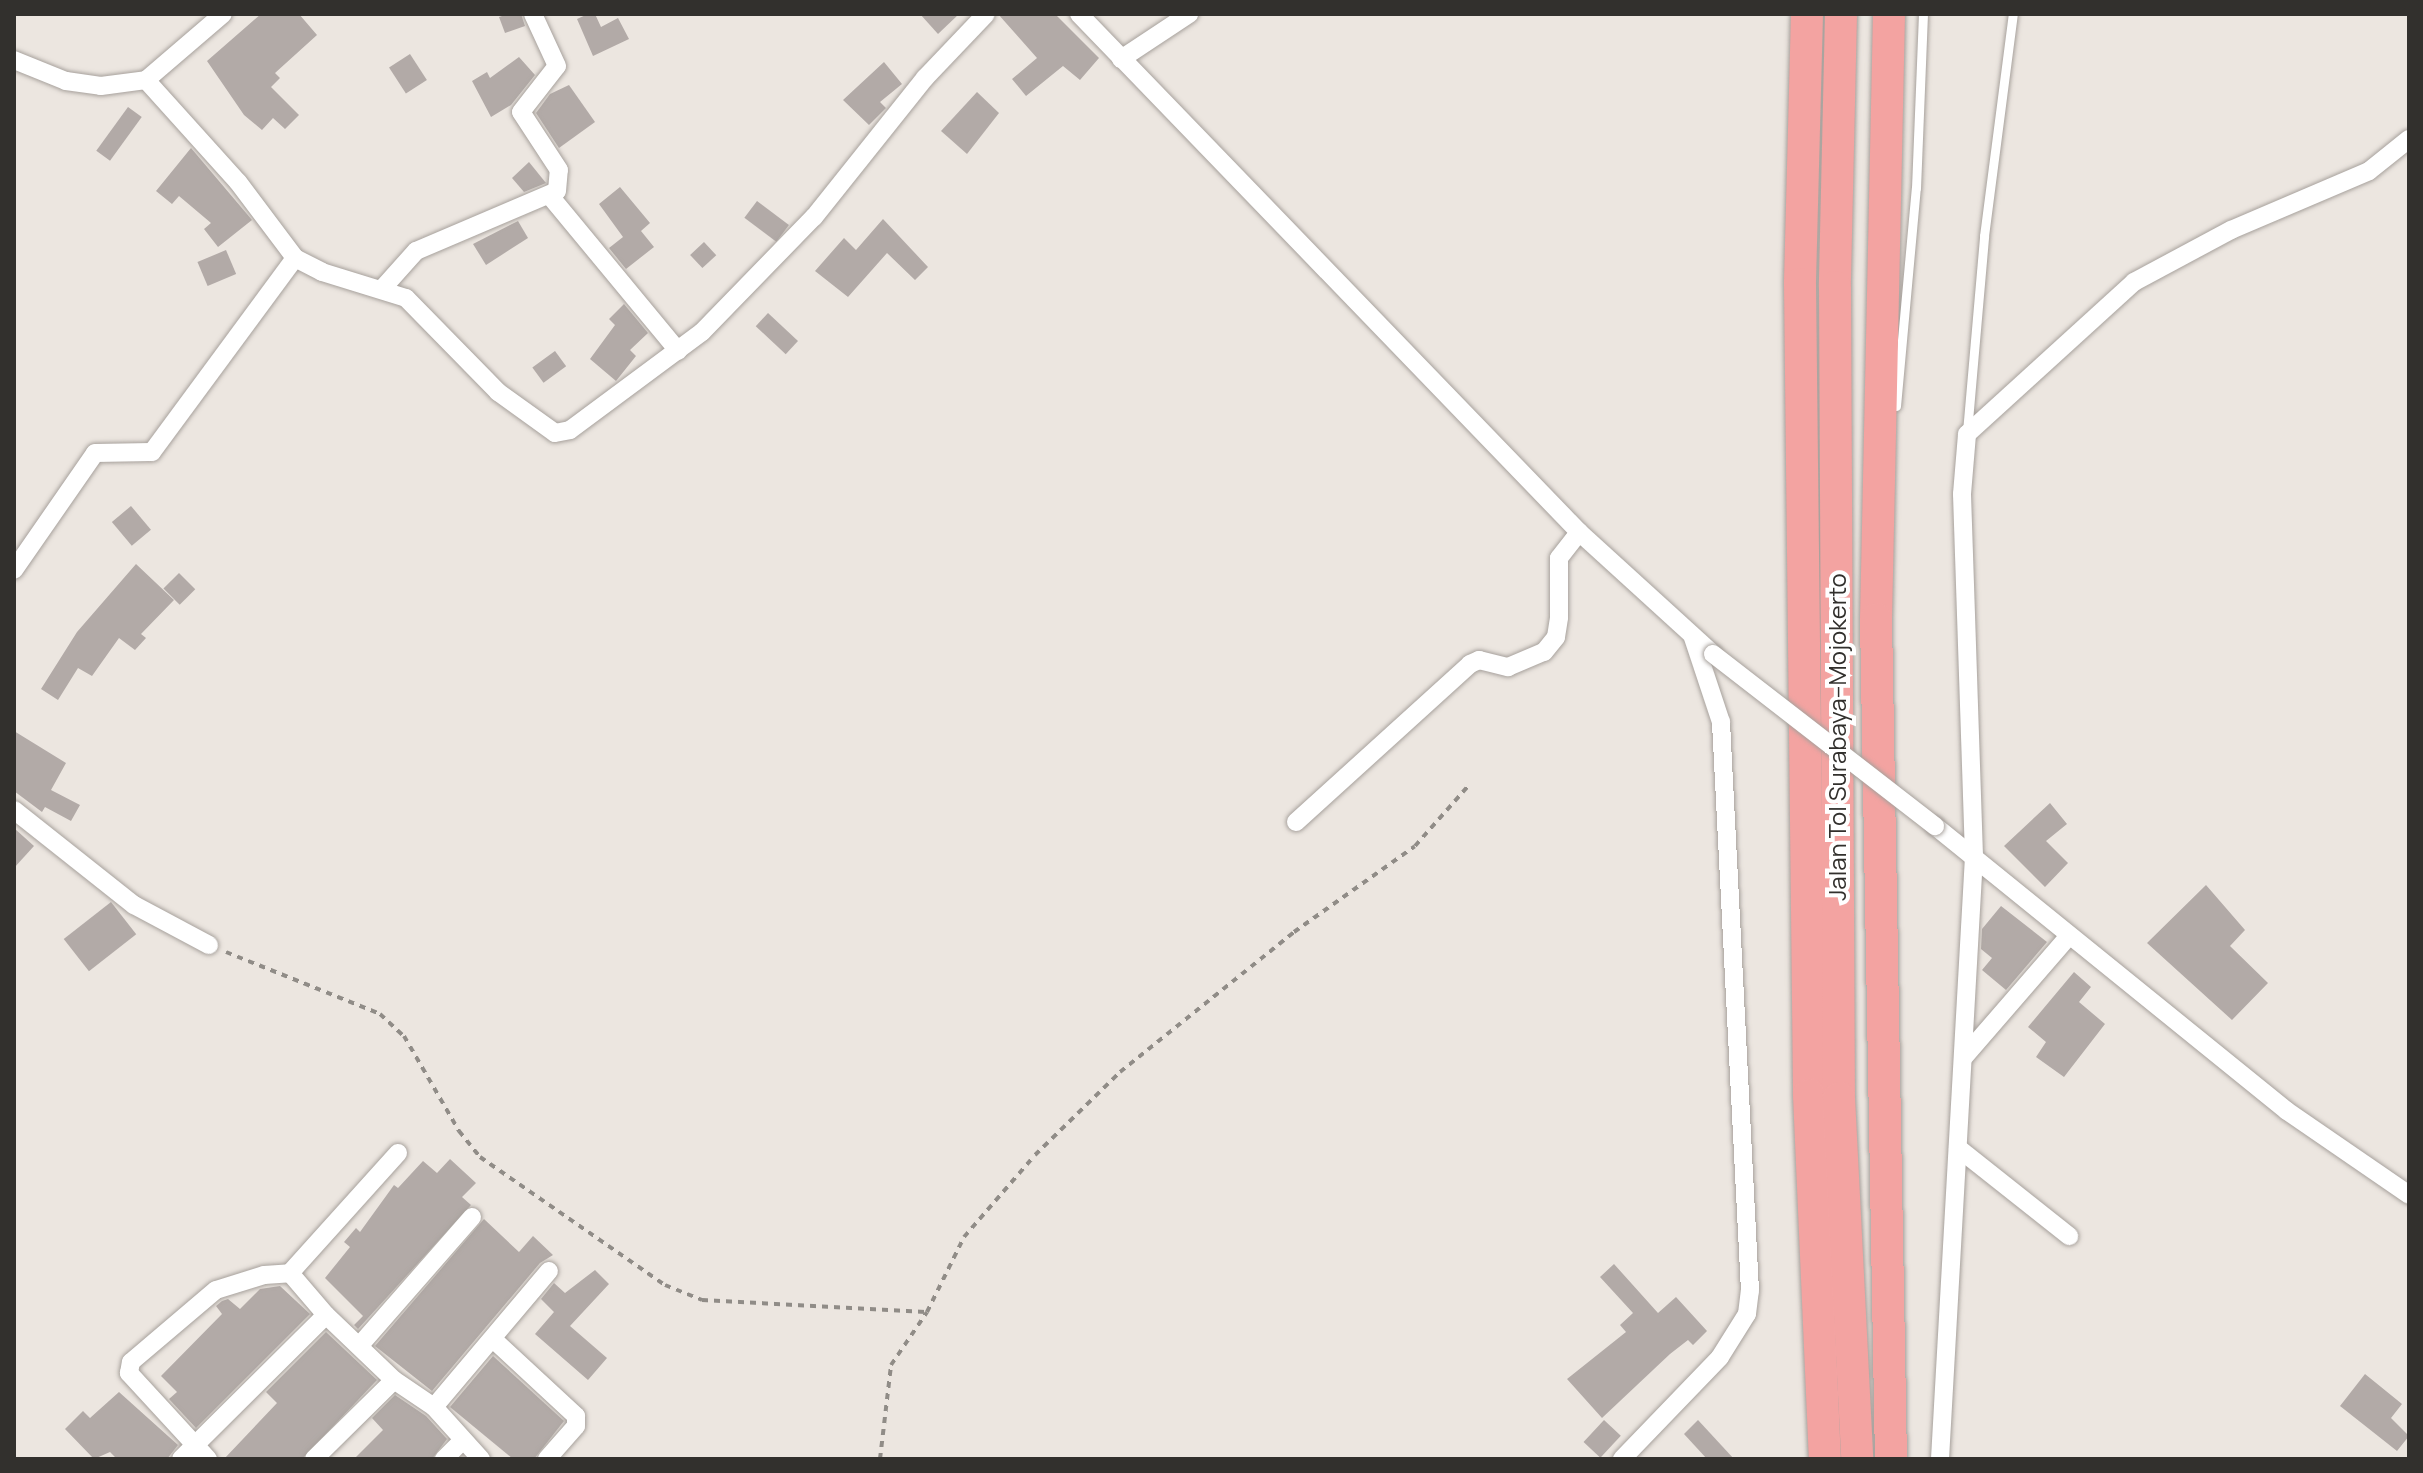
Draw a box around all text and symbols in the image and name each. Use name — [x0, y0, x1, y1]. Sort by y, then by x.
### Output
street label: Jalan Tol Surabaya–Mojokerto — [1823, 573, 1851, 901]

